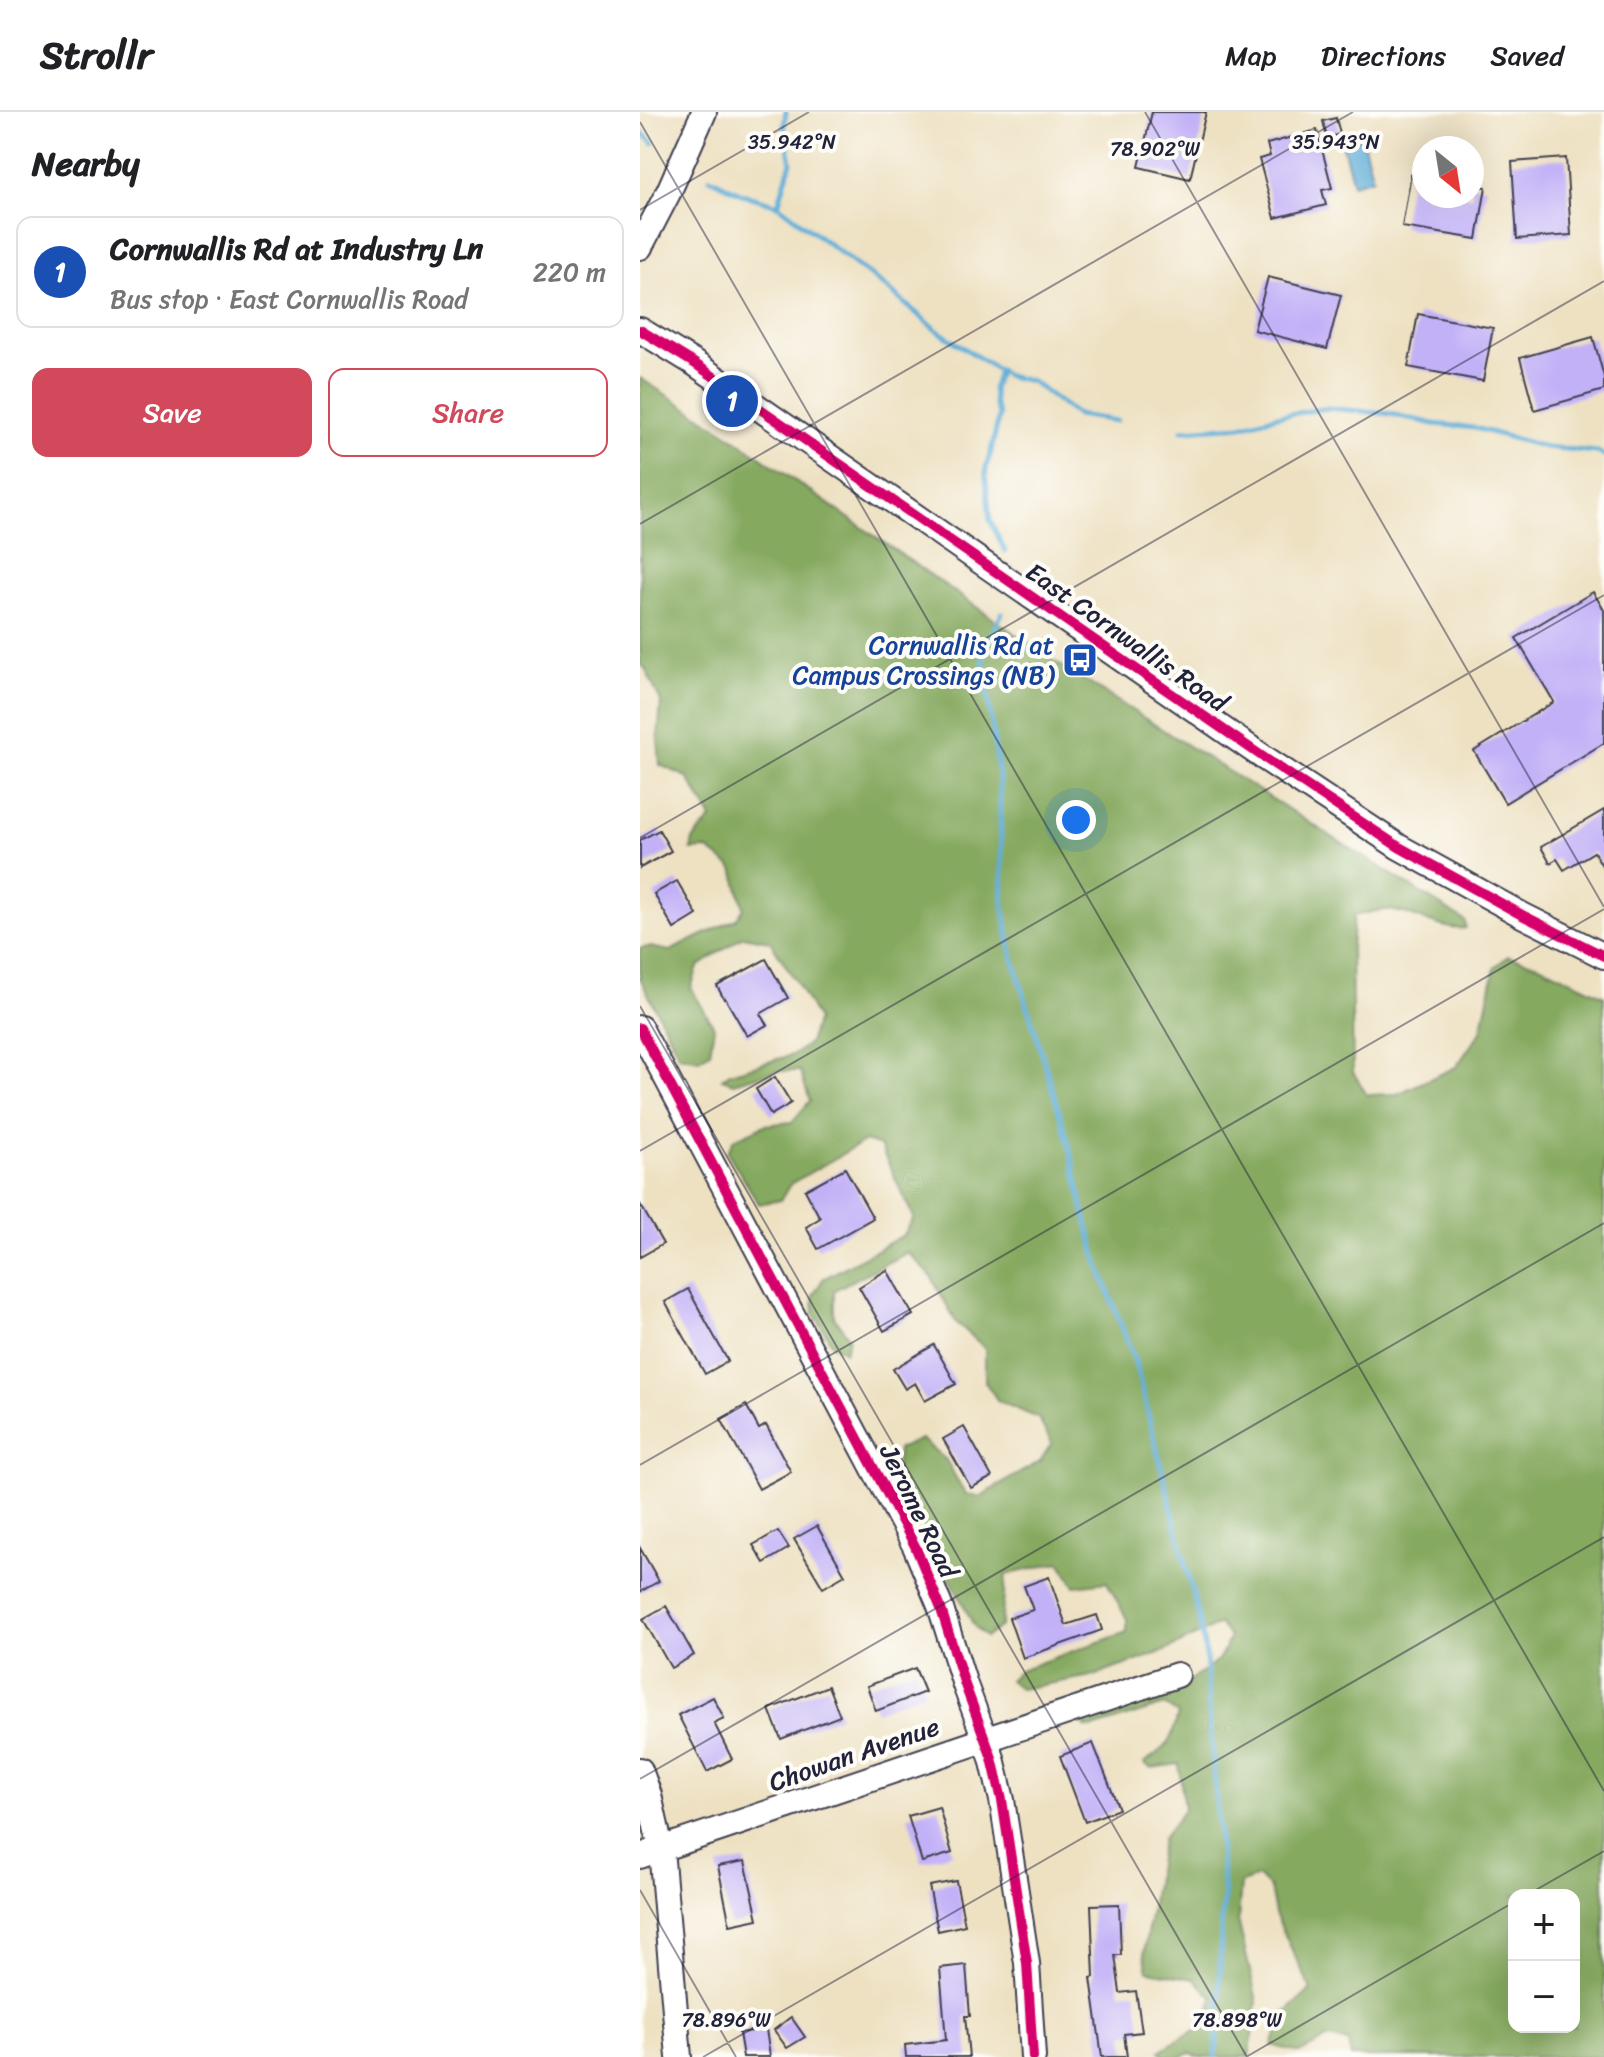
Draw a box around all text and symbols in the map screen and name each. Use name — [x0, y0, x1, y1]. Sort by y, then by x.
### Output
text: Strollr — [40, 22, 153, 89]
text: Map — [1225, 31, 1277, 80]
text: Directions — [1321, 31, 1446, 80]
text: Saved — [1490, 31, 1564, 80]
text: 35.942°N — [748, 125, 836, 160]
text: 35.943°N — [1292, 125, 1380, 160]
text: 78.902°W — [1110, 132, 1201, 167]
text: Nearby — [32, 134, 140, 194]
north arrow — [1412, 136, 1484, 208]
text: Cornwallis Rd at Industry Ln — [110, 222, 483, 276]
text: 1 — [54, 249, 66, 295]
text: 220 m — [533, 249, 606, 295]
text: Bus stop · East Cornwallis Road — [110, 276, 468, 322]
button: Save — [32, 368, 312, 457]
button: Share — [328, 368, 608, 457]
pin: 1 — [706, 371, 758, 431]
street label: East Cornwallis Road — [1016, 550, 1240, 726]
place label: Cornwallis Rd at Campus Crossings (NB) — [792, 622, 1056, 698]
bus stop icon: Cornwallis Rd at Campus Crossings (NB) — [1061, 641, 1099, 679]
your location — [1056, 800, 1096, 840]
street label: Jerome Road — [866, 1435, 972, 1588]
street label: Chowan Avenue — [762, 1703, 946, 1805]
map controls — [1508, 1889, 1580, 2033]
button: + — [1508, 1889, 1580, 1961]
button: − — [1508, 1961, 1580, 2033]
text: 78.896°W — [681, 2003, 771, 2038]
text: 78.898°W — [1192, 2003, 1283, 2038]

